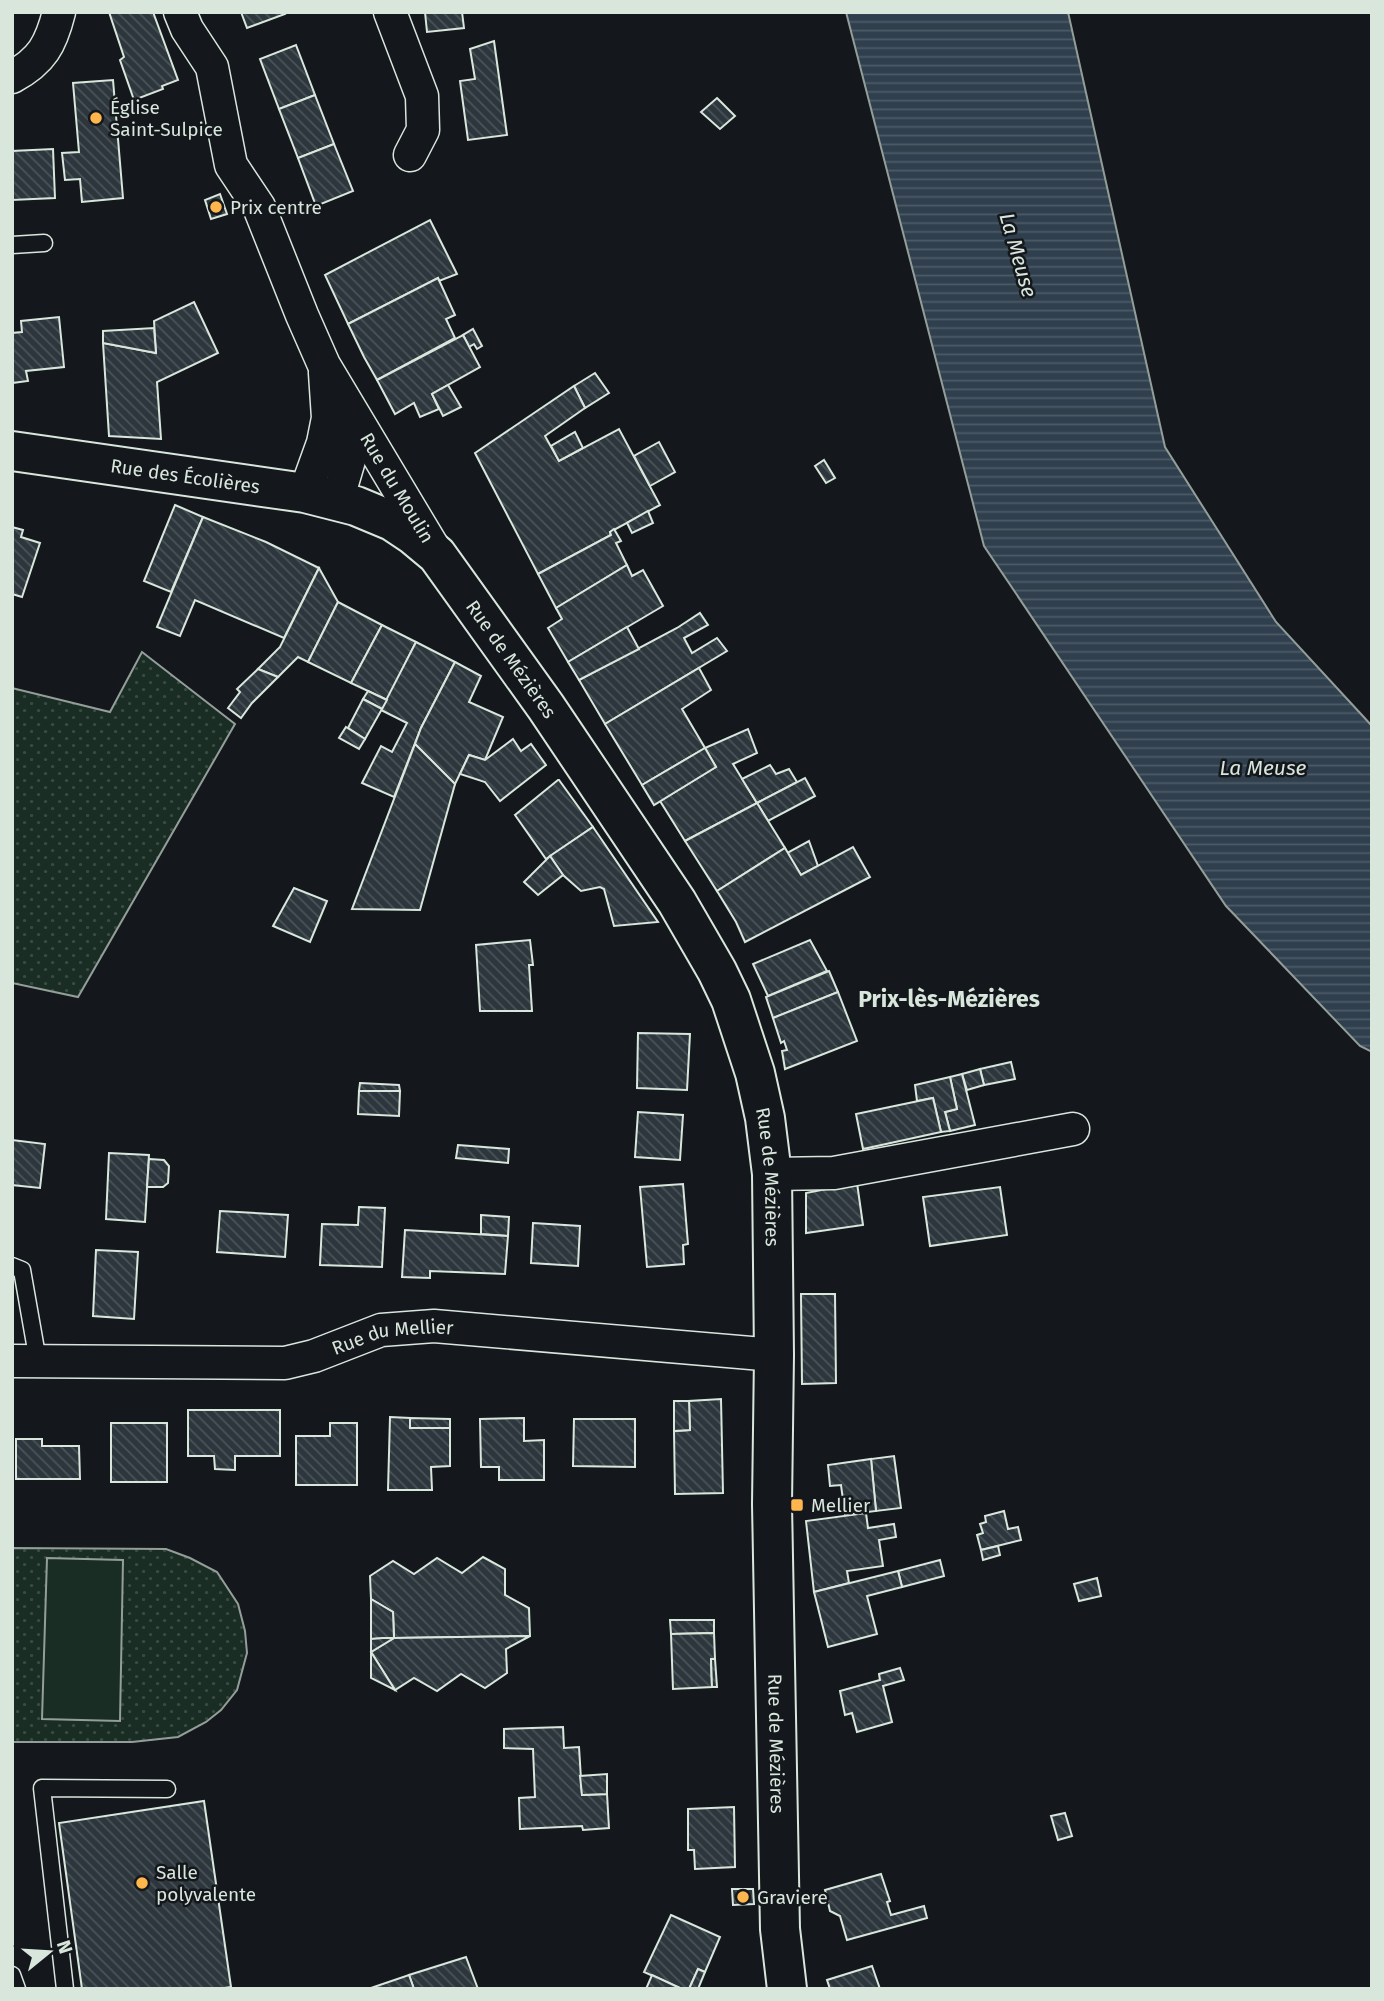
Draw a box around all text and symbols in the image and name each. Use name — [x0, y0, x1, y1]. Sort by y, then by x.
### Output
place label: Église Saint-Sulpice — [110, 96, 223, 141]
marker: Église Saint-Sulpice — [88, 110, 104, 126]
place label: Prix centre — [230, 196, 322, 219]
marker: Prix centre — [208, 199, 224, 215]
water label: La Meuse — [994, 210, 1043, 300]
street label: Rue du Moulin — [356, 428, 439, 547]
street label: Rue des Écolières — [109, 454, 261, 498]
street label: Rue de Mézières — [461, 595, 562, 722]
water label: La Meuse — [1220, 755, 1307, 781]
district label: Prix-lès-Mézières — [858, 985, 1040, 1013]
street label: Rue de Mézières — [751, 1105, 784, 1247]
street label: Rue du Mellier — [328, 1314, 455, 1360]
place label: Mellier — [811, 1494, 871, 1517]
marker: Mellier — [789, 1497, 805, 1513]
street label: Rue de Mézières — [764, 1673, 789, 1814]
place label: Salle polyvalente — [156, 1861, 256, 1906]
marker: Salle polyvalente — [134, 1875, 150, 1891]
place label: Graviere — [757, 1886, 828, 1909]
marker: Graviere — [735, 1889, 751, 1905]
north arrow — [14, 1917, 84, 1987]
text: N — [52, 1937, 78, 1956]

